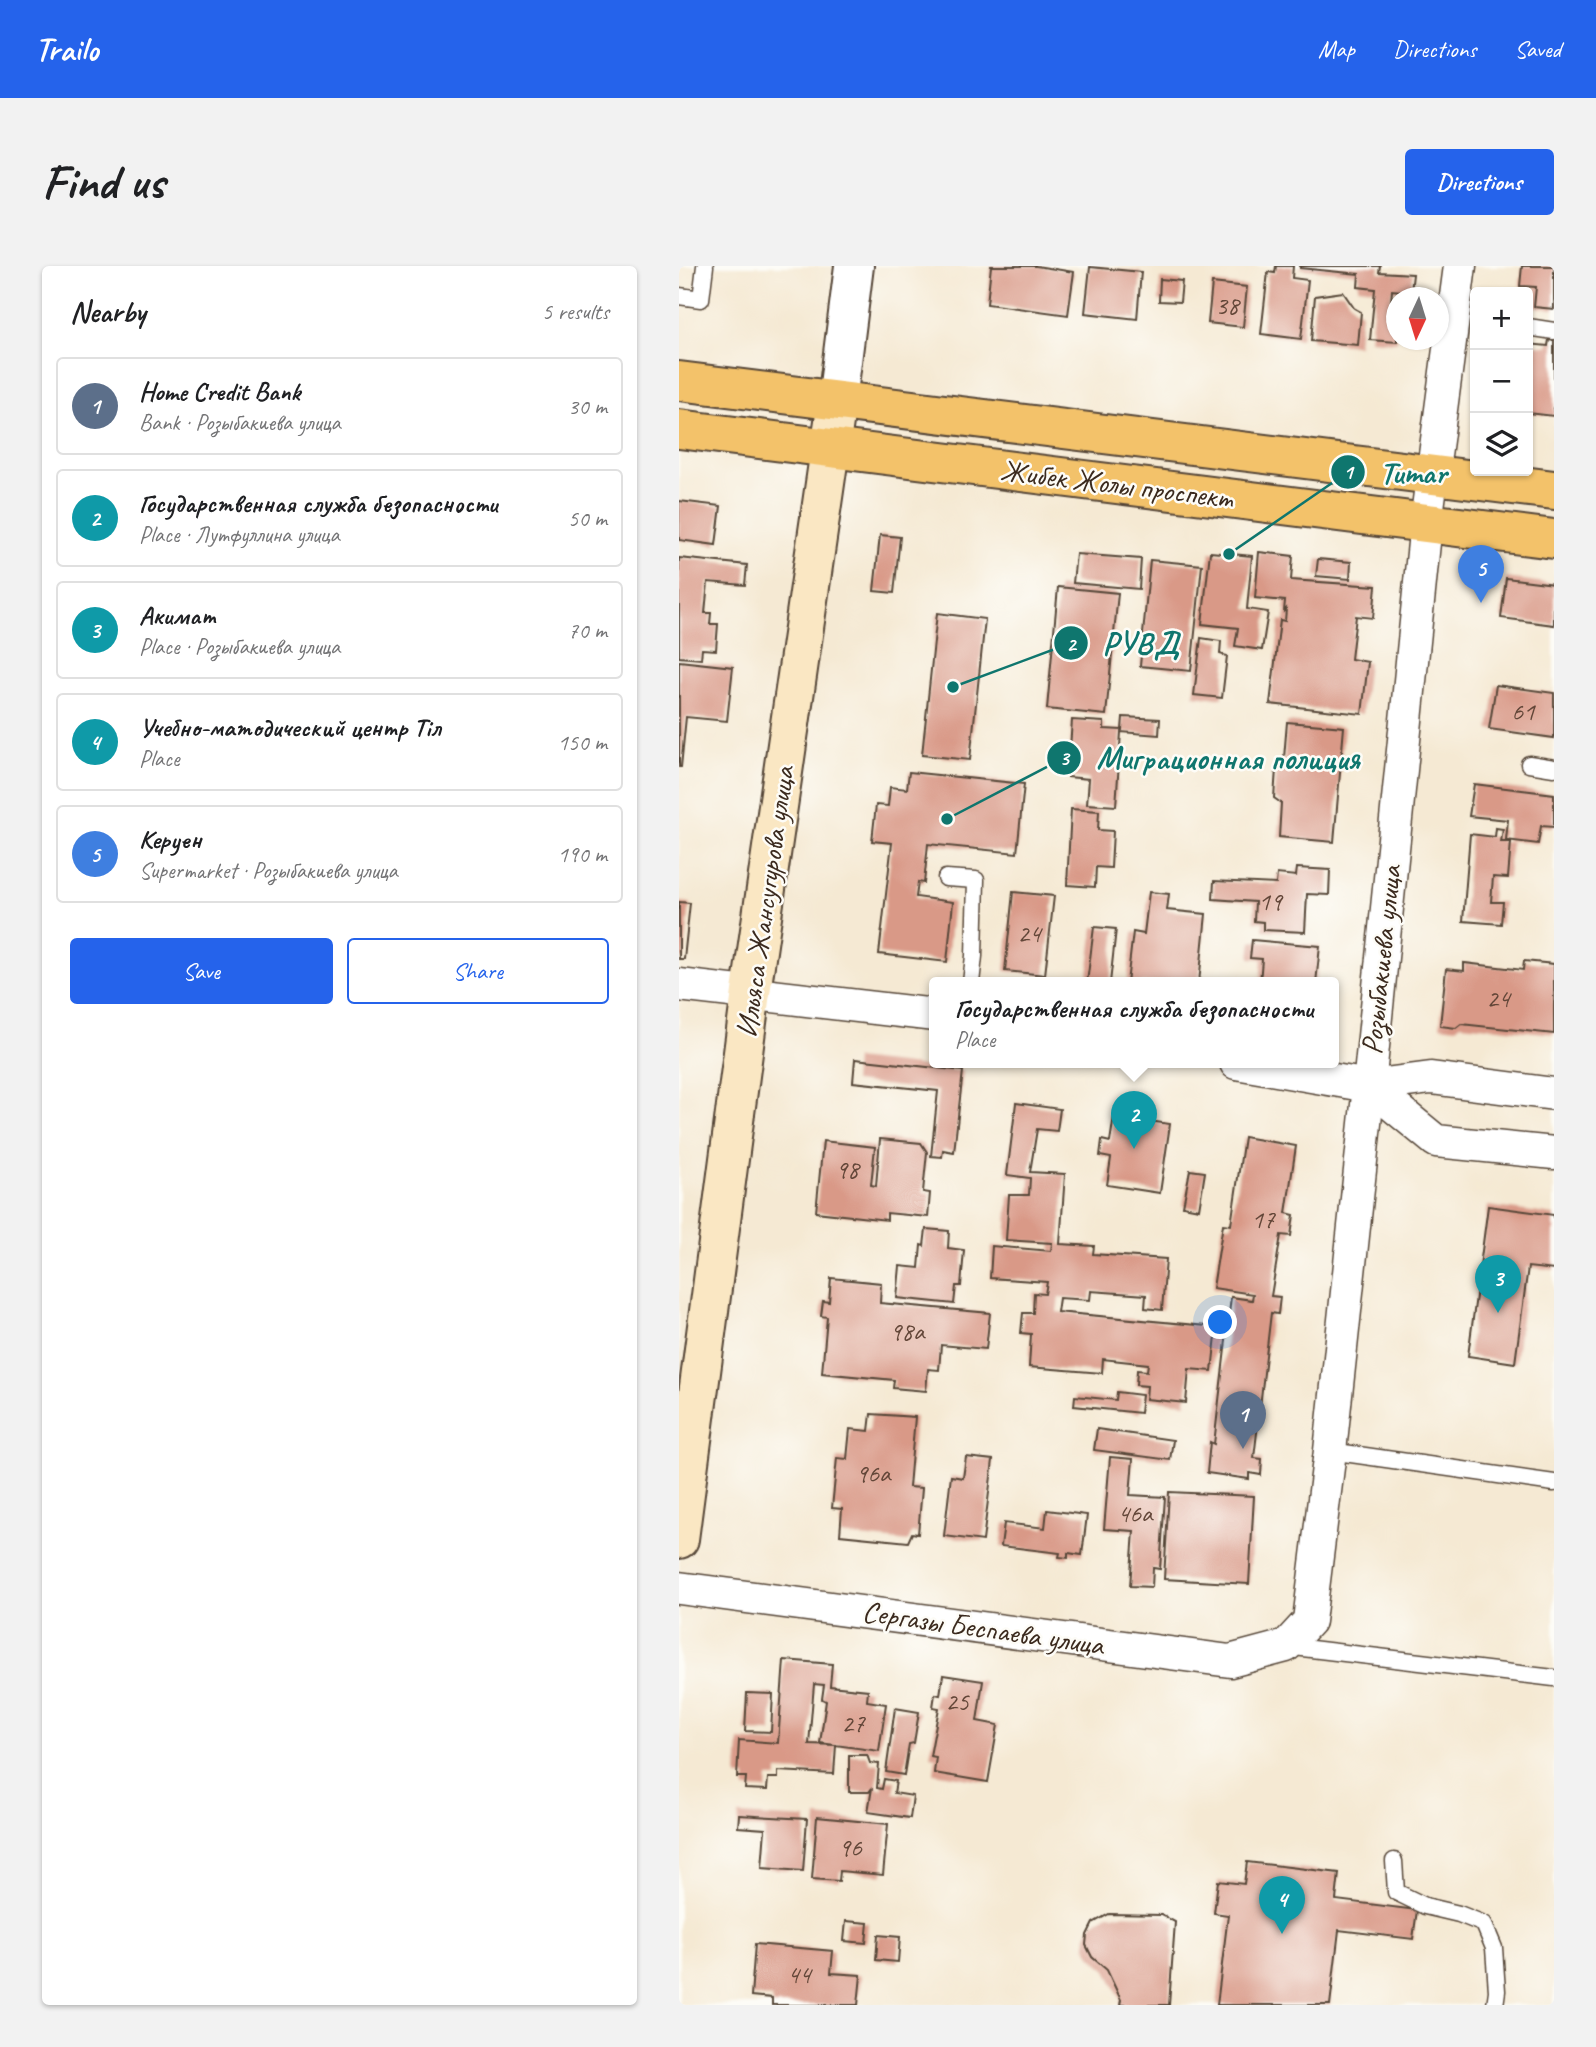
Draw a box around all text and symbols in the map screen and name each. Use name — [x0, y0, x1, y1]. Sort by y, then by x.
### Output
text: Trailo — [35, 28, 98, 70]
text: Map — [1318, 34, 1355, 64]
text: Directions — [1393, 34, 1476, 64]
text: Saved — [1514, 34, 1561, 64]
button: Directions — [1405, 149, 1554, 215]
text: Find us — [42, 151, 164, 213]
north arrow — [1386, 287, 1449, 350]
map controls — [1470, 287, 1533, 476]
button: + — [1470, 287, 1533, 350]
house number: 38 — [1215, 289, 1241, 322]
text: Nearby — [70, 293, 146, 331]
text: 5 results — [542, 297, 609, 326]
button: − — [1470, 350, 1533, 413]
text: Home Credit Bank — [139, 375, 300, 408]
text: 1 — [90, 392, 100, 421]
text: 30 m — [568, 392, 607, 421]
text: Bank · Розыбакиева улица — [139, 408, 341, 437]
button: layers — [1470, 413, 1533, 476]
callout: Tumar — [1331, 446, 1460, 499]
street label: Жибек Жолы проспект — [998, 451, 1237, 517]
text: Tumar — [1380, 452, 1450, 493]
text: 1 — [1343, 459, 1355, 485]
text: Государственная служба безопасности — [139, 487, 497, 520]
text: 2 — [90, 504, 100, 533]
text: 50 m — [568, 504, 607, 533]
text: Place · Лутфуллина улица — [139, 520, 340, 549]
pin: 5 — [1458, 545, 1504, 603]
text: Акимат — [139, 599, 216, 632]
text: 3 — [90, 616, 100, 645]
text: 70 m — [568, 616, 607, 645]
callout: РУВД — [1053, 617, 1193, 670]
text: РУВД — [1103, 623, 1181, 664]
text: 2 — [1066, 631, 1078, 657]
text: Place · Розыбакиева улица — [139, 632, 340, 661]
house number: 61 — [1511, 695, 1536, 728]
text: Учебно-матодический центр Тіл — [139, 711, 440, 744]
text: 4 — [90, 728, 100, 757]
text: 150 m — [558, 728, 607, 757]
callout: Миграционная полиция — [1047, 732, 1374, 785]
text: Миграционная полиция — [1096, 738, 1362, 779]
text: Place — [139, 744, 179, 773]
text: 3 — [1059, 745, 1071, 771]
street label: Ильяса Жансугурова улица — [727, 762, 803, 1040]
text: Керуен — [139, 823, 201, 856]
text: 5 — [90, 840, 100, 869]
text: 190 m — [558, 840, 607, 869]
text: Supermarket · Розыбакиева улица — [139, 856, 398, 885]
street label: Розыбакиева улица — [1352, 862, 1410, 1056]
house number: 19 — [1258, 885, 1284, 918]
house number: 24 — [1017, 917, 1043, 950]
button: Save — [70, 938, 333, 1004]
button: Share — [347, 938, 609, 1004]
popup — [929, 977, 1339, 1068]
house number: 24 — [1486, 982, 1512, 1015]
text: Государственная служба безопасности — [955, 992, 1313, 1025]
text: Place — [955, 1025, 995, 1054]
pin: 2 — [1111, 1091, 1157, 1149]
house number: 98 — [835, 1153, 861, 1186]
house number: 17 — [1251, 1203, 1276, 1236]
pin: 3 — [1475, 1255, 1521, 1313]
your location — [1203, 1305, 1237, 1339]
house number: 98а — [890, 1315, 926, 1348]
pin: 1 — [1220, 1391, 1266, 1449]
house number: 96а — [856, 1457, 892, 1490]
house number: 46а — [1118, 1497, 1154, 1530]
street label: Сергазы Беспаева улица — [860, 1592, 1108, 1664]
house number: 25 — [945, 1685, 970, 1718]
house number: 27 — [841, 1707, 866, 1740]
house number: 96 — [838, 1831, 863, 1864]
pin: 4 — [1259, 1876, 1305, 1934]
house number: 44 — [787, 1958, 813, 1991]

